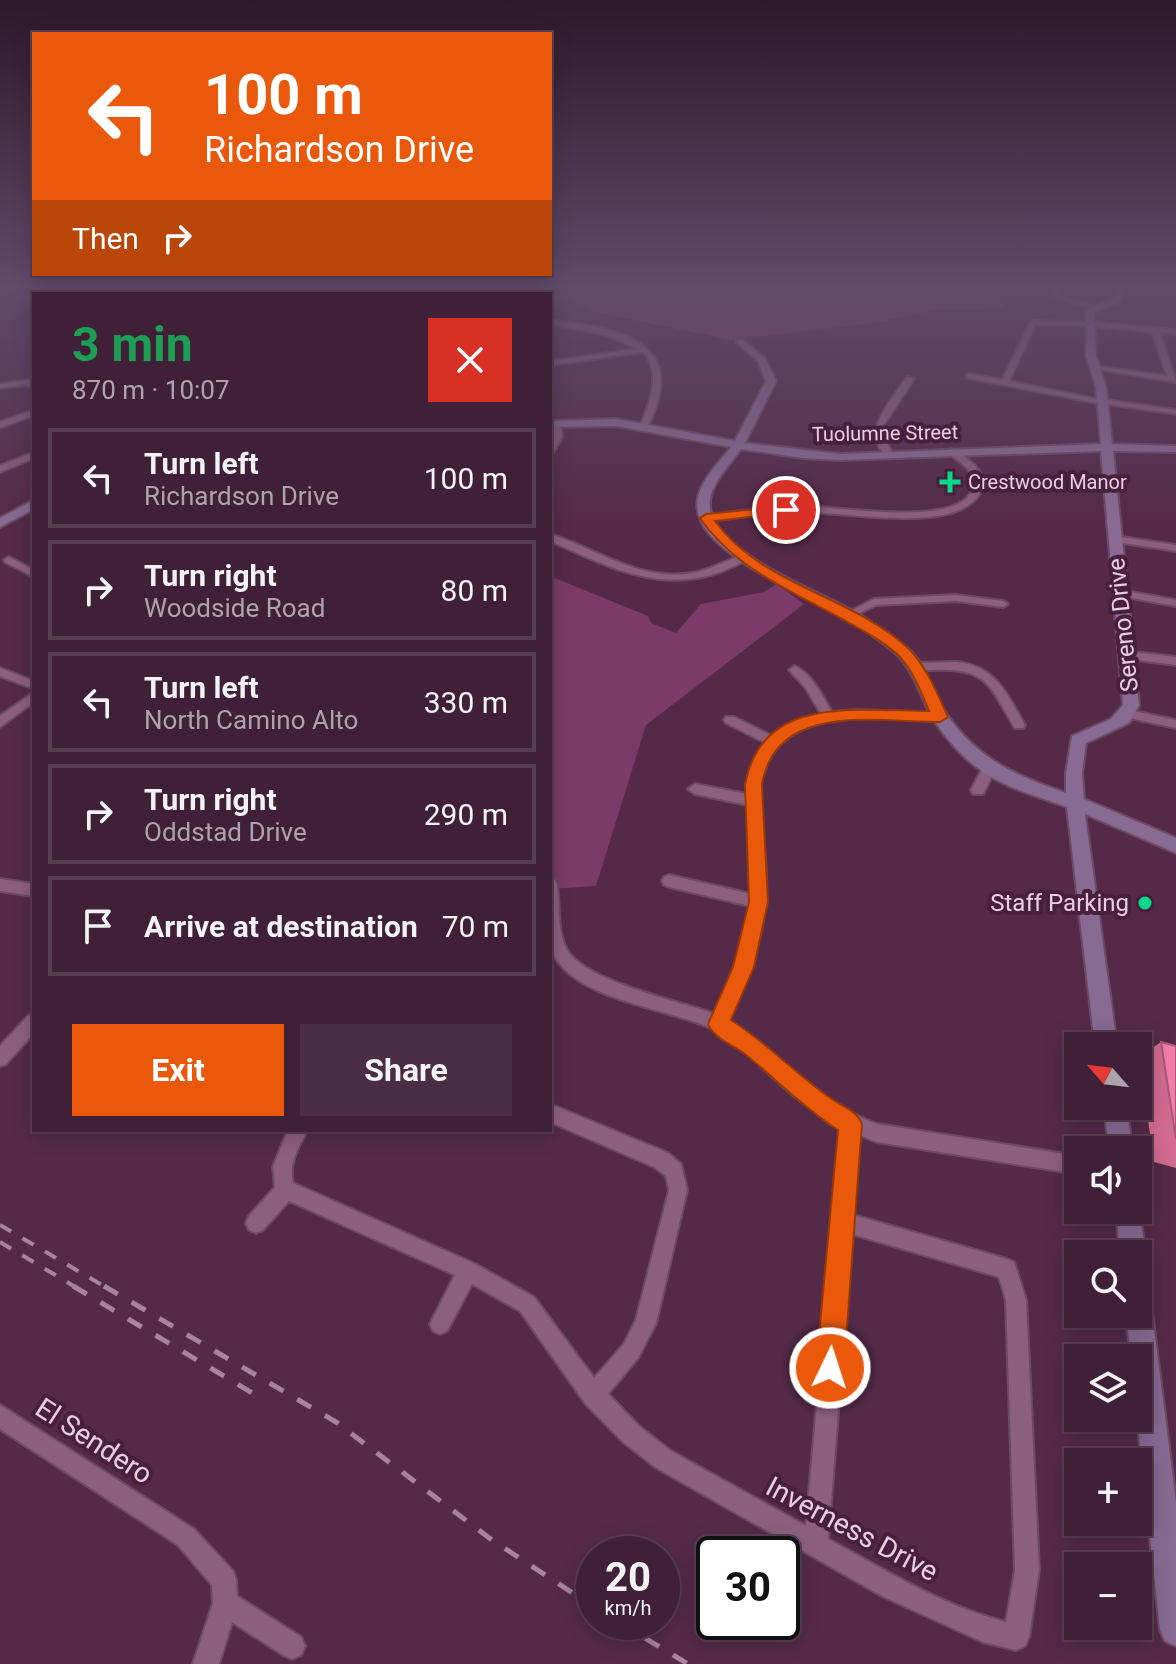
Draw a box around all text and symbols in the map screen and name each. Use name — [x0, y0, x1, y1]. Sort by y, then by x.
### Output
text: 100 m — [204, 62, 363, 128]
icon: left — [72, 64, 176, 168]
text: Richardson Drive — [204, 129, 474, 171]
icon: right — [155, 216, 199, 260]
text: Then — [72, 221, 139, 256]
text: 3 min — [72, 316, 193, 373]
button: close — [428, 318, 512, 402]
text: 870 m · 10:07 — [72, 375, 230, 405]
street label: Tuolumne Street — [812, 420, 958, 446]
text: Turn left — [144, 446, 259, 481]
icon: left — [76, 456, 120, 500]
text: 100 m — [424, 461, 508, 496]
place label: Crestwood Manor — [968, 470, 1127, 494]
marker: Crestwood Manor — [939, 471, 961, 493]
pin — [752, 476, 820, 544]
text: Richardson Drive — [144, 481, 339, 511]
icon: arrive — [764, 488, 808, 532]
street label: Sereno Drive — [1102, 557, 1144, 693]
text: Turn right — [144, 558, 277, 593]
icon: right — [76, 568, 120, 612]
text: 80 m — [441, 573, 508, 608]
text: Woodside Road — [144, 593, 325, 623]
text: Turn left — [144, 670, 259, 705]
icon: left — [76, 680, 120, 724]
text: 330 m — [424, 685, 508, 720]
text: North Camino Alto — [144, 705, 358, 735]
text: Turn right — [144, 782, 277, 817]
icon: right — [76, 792, 120, 836]
text: 290 m — [424, 797, 508, 832]
text: Oddstad Drive — [144, 817, 307, 847]
place label: Staff Parking — [990, 889, 1129, 917]
marker: Staff Parking — [1136, 894, 1154, 912]
icon: arrive — [76, 904, 120, 948]
text: Arrive at destination — [144, 909, 418, 944]
text: 70 m — [442, 909, 509, 944]
button: Exit — [72, 1024, 284, 1116]
button: Share — [300, 1024, 512, 1116]
north arrow — [1064, 1032, 1152, 1120]
map controls — [1064, 1032, 1152, 1640]
button: sound — [1064, 1136, 1152, 1224]
button: search — [1064, 1240, 1152, 1328]
position arrow — [788, 1326, 872, 1410]
button: layers — [1064, 1344, 1152, 1432]
street label: El Sendero — [29, 1391, 159, 1491]
button: + — [1064, 1448, 1152, 1536]
street label: Inverness Drive — [760, 1470, 944, 1588]
speed limit sign: 30 — [696, 1536, 800, 1640]
button: − — [1064, 1552, 1152, 1640]
text: 20 — [605, 1554, 651, 1601]
text: km/h — [605, 1596, 651, 1620]

